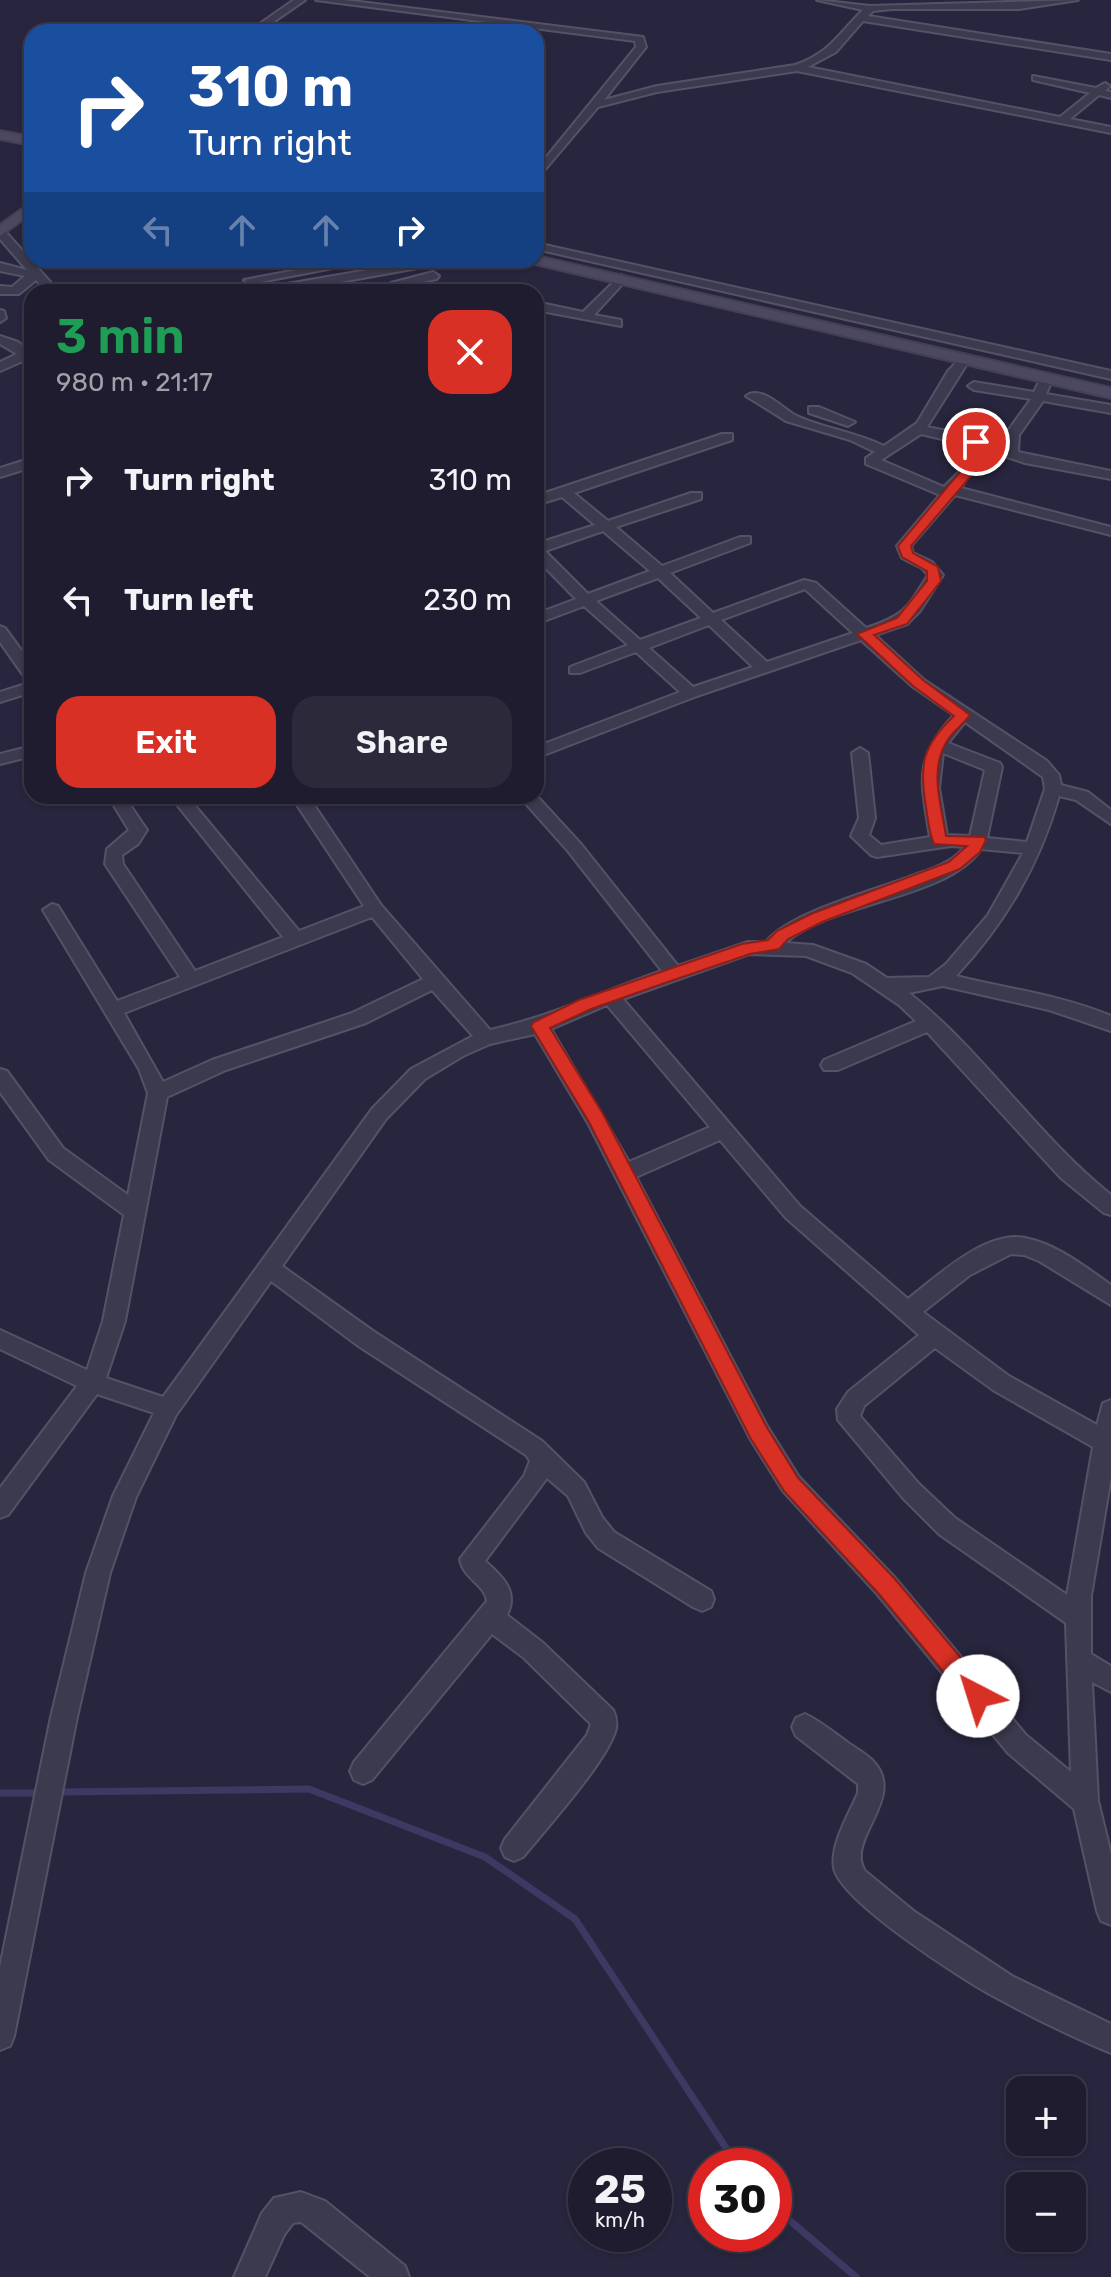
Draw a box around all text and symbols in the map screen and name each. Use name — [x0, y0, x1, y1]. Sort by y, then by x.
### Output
text: 310 m — [188, 54, 353, 120]
icon: right — [56, 56, 160, 160]
text: Turn right — [188, 121, 352, 164]
icon: left — [136, 208, 180, 252]
icon: ahead — [220, 208, 264, 252]
icon: ahead — [304, 208, 348, 252]
icon: right — [388, 208, 432, 252]
text: 3 min — [56, 308, 185, 365]
button: close — [428, 310, 512, 394]
text: 980 m · 21:17 — [56, 367, 213, 398]
pin — [942, 408, 1010, 476]
icon: arrive — [954, 420, 998, 464]
icon: right — [56, 458, 100, 502]
text: Turn right — [124, 462, 275, 498]
text: 310 m — [429, 462, 512, 498]
icon: left — [56, 578, 100, 622]
text: Turn left — [124, 582, 254, 618]
text: 230 m — [423, 582, 512, 618]
button: Exit — [56, 696, 276, 788]
button: Share — [292, 696, 512, 788]
position arrow — [936, 1654, 1020, 1738]
map controls — [1006, 2076, 1086, 2252]
button: + — [1006, 2076, 1086, 2156]
speed limit sign: 30 — [688, 2148, 792, 2252]
text: 25 — [594, 2166, 646, 2213]
button: − — [1006, 2172, 1086, 2252]
text: km/h — [595, 2208, 645, 2232]

